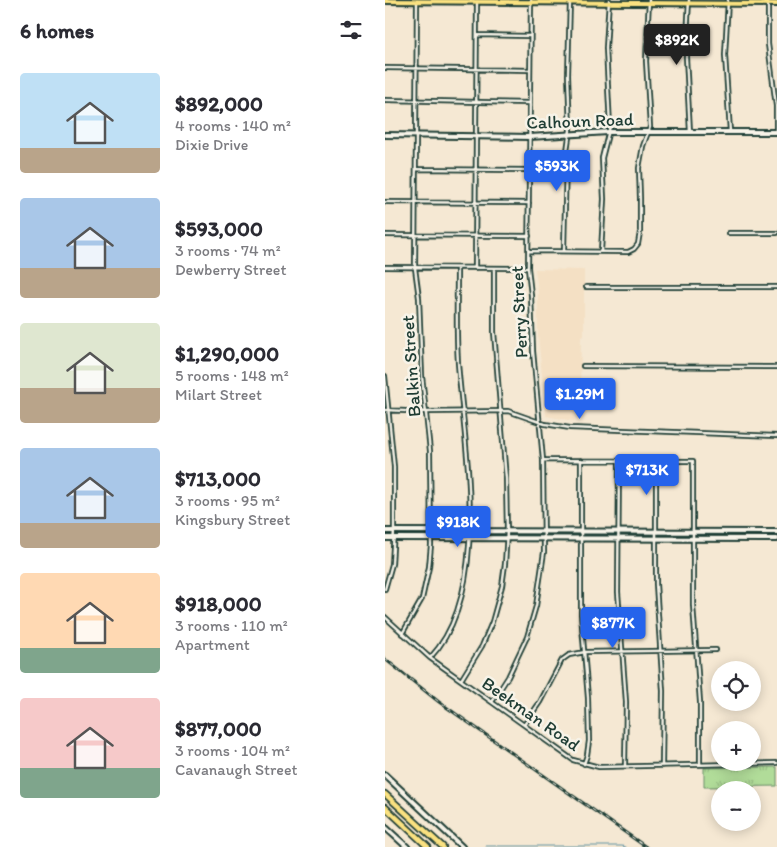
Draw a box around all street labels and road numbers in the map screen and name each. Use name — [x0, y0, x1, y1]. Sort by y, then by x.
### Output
street label: Calhoun Road — [526, 108, 634, 134]
street label: Perry Street — [506, 265, 532, 359]
street label: Balkin Street — [396, 314, 426, 418]
street label: Beekman Road — [478, 672, 584, 756]

